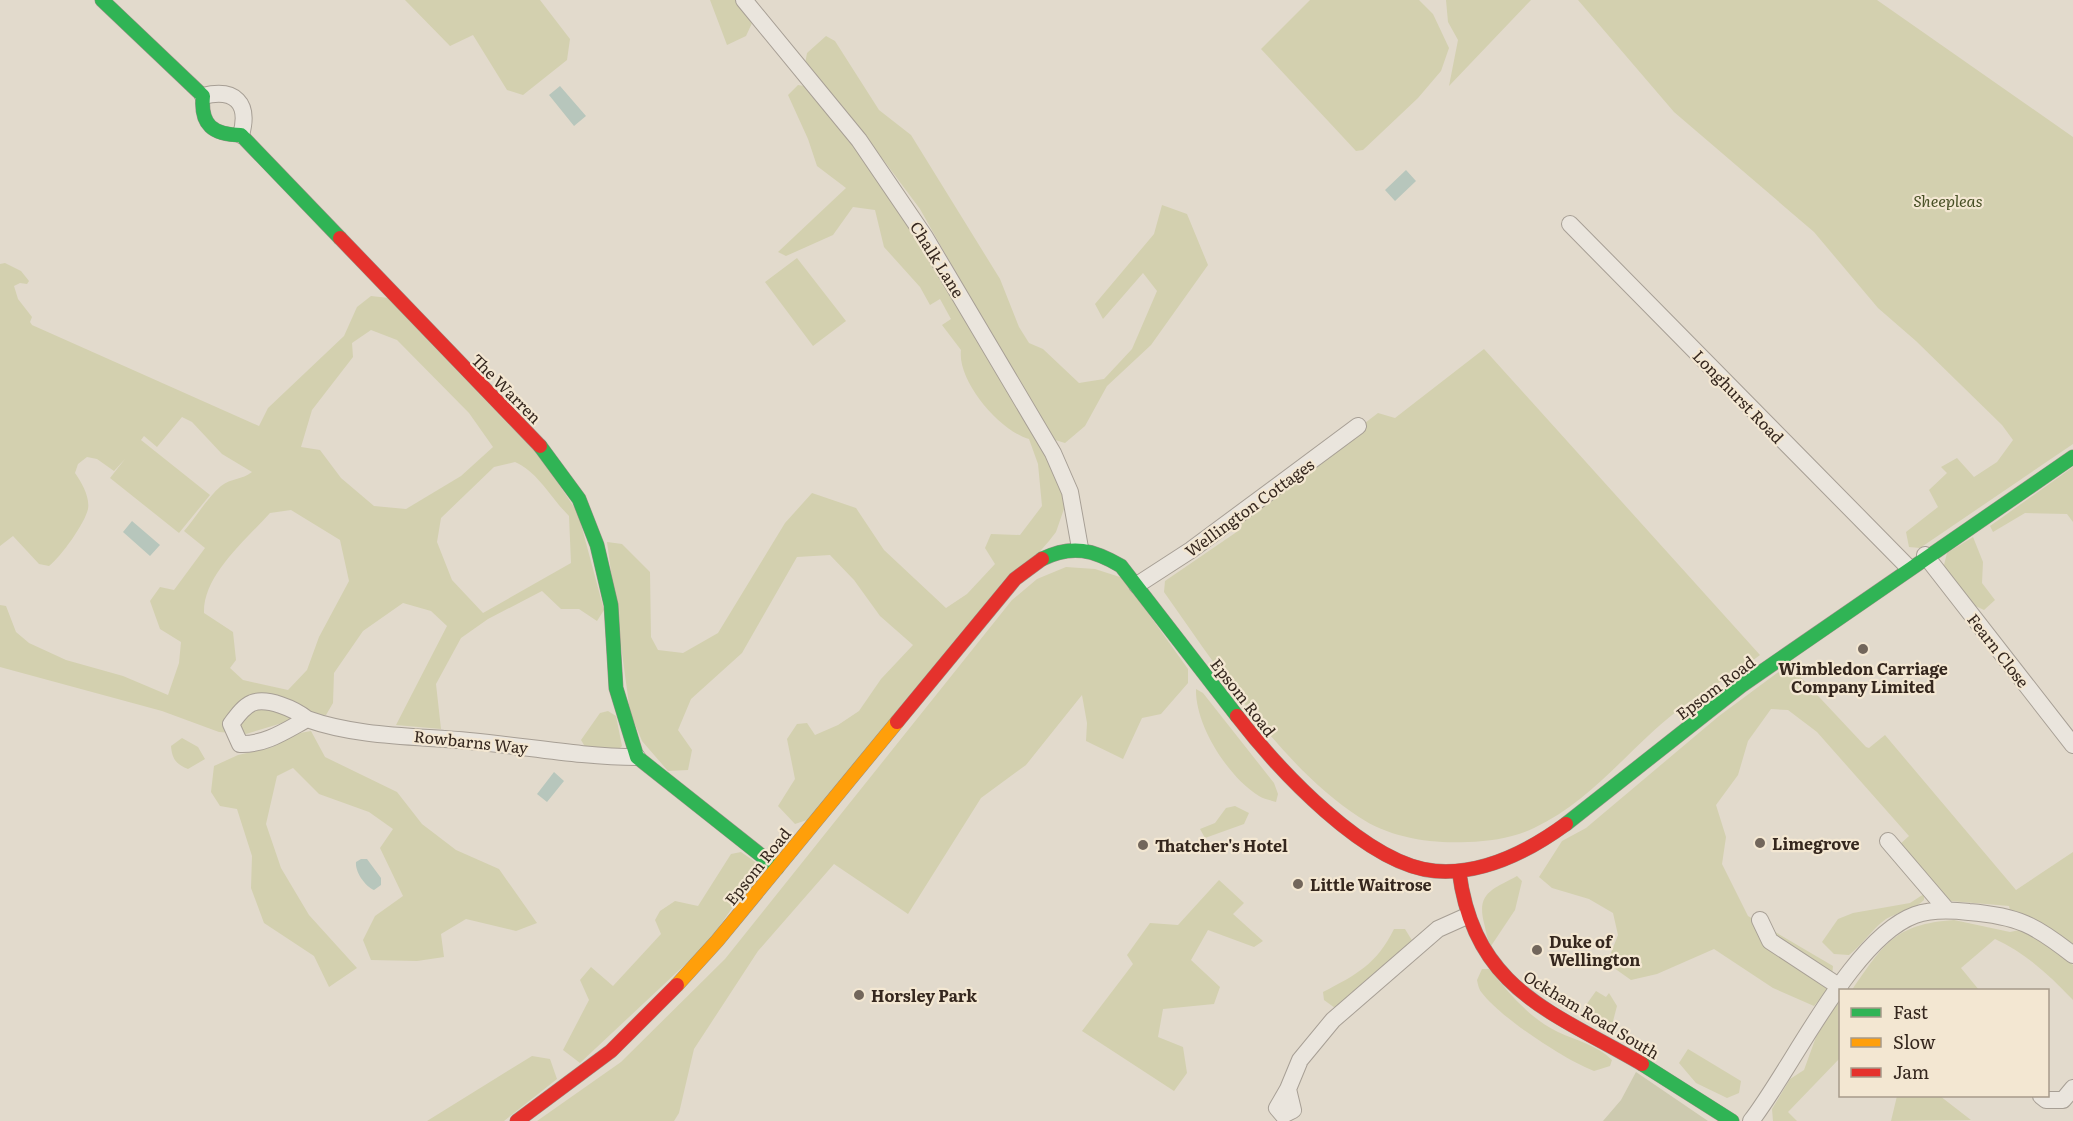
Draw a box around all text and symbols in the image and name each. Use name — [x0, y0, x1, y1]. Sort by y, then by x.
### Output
park label: Sheepleas — [1913, 188, 1983, 212]
street label: Chalk Lane — [905, 216, 971, 302]
street label: Longhurst Road — [1688, 344, 1790, 448]
street label: The Warren — [466, 347, 548, 429]
street label: Wellington Cottages — [1179, 452, 1319, 562]
street label: Fearn Close — [1962, 608, 2036, 692]
marker: Wimbledon Carriage Company Limited — [1856, 642, 1870, 656]
street label: Epsom Road — [1670, 649, 1760, 725]
street label: Epsom Road — [1206, 653, 1282, 742]
place label: Wimbledon Carriage Company Limited — [1778, 656, 1948, 698]
street label: Rowbarns Way — [413, 723, 530, 759]
street label: Epsom Road — [718, 822, 796, 910]
place label: Limegrove — [1772, 831, 1860, 855]
place label: Thatcher's Hotel — [1155, 833, 1288, 857]
marker: Limegrove — [1753, 836, 1767, 850]
marker: Thatcher's Hotel — [1136, 838, 1150, 852]
place label: Little Waitrose — [1310, 872, 1432, 896]
marker: Little Waitrose — [1291, 877, 1305, 891]
place label: Duke of Wellington — [1549, 929, 1640, 971]
marker: Duke of Wellington — [1530, 943, 1544, 957]
street label: Ockham Road South — [1519, 964, 1665, 1064]
place label: Horsley Park — [871, 983, 977, 1007]
marker: Horsley Park — [852, 988, 866, 1002]
legend — [1839, 989, 2049, 1097]
text: Fast — [1893, 998, 1929, 1025]
text: Slow — [1893, 1028, 1936, 1055]
text: Jam — [1893, 1058, 1929, 1085]

